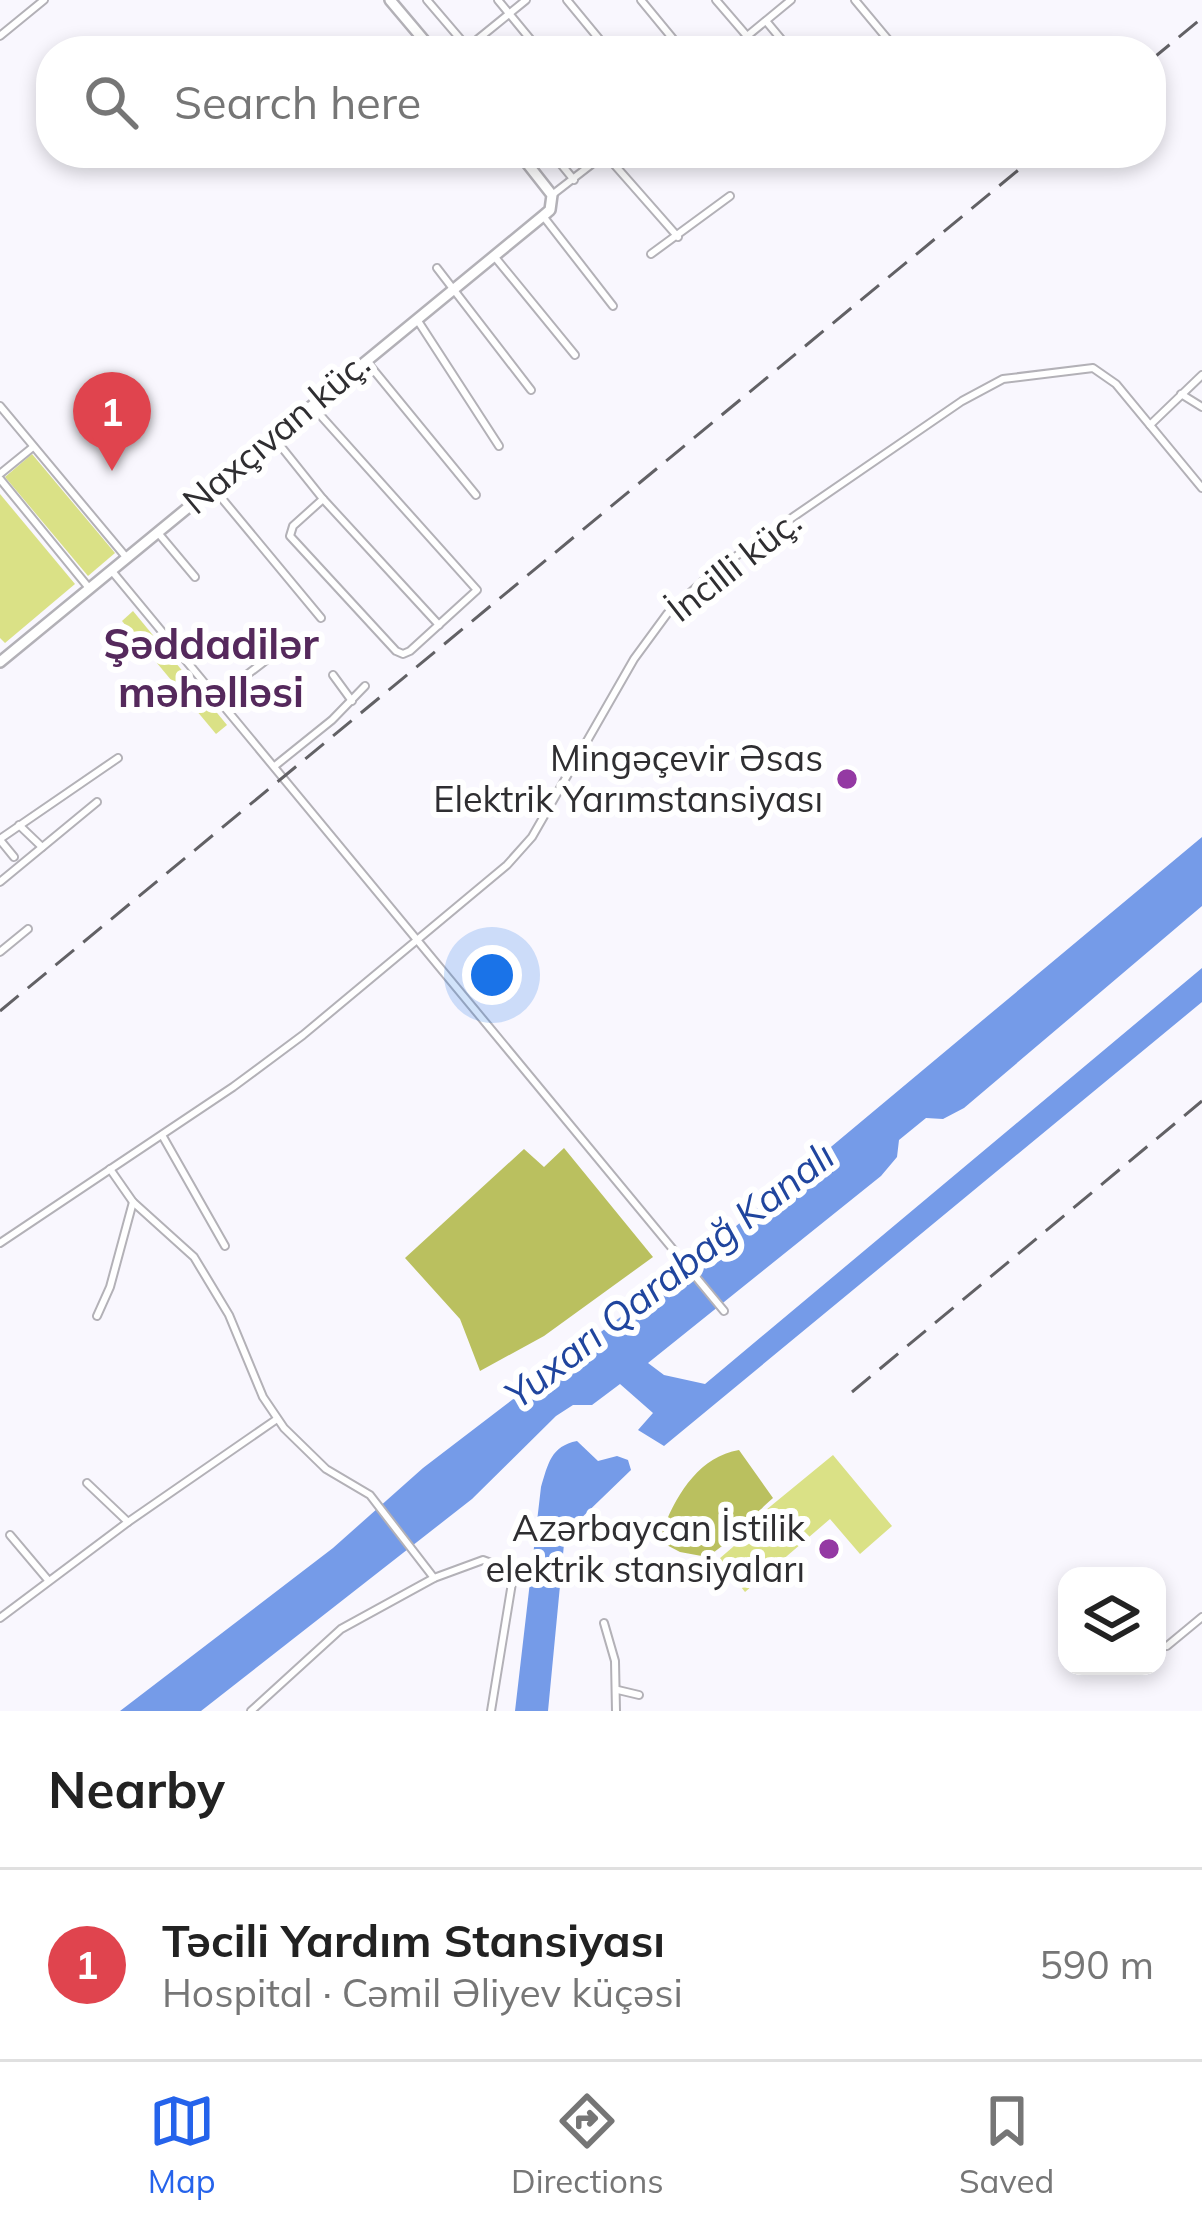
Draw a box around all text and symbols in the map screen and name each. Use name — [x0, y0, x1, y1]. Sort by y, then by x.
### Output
search box — [36, 36, 1166, 168]
icon: search — [78, 69, 144, 135]
text: Search here — [174, 74, 421, 130]
street label: Naxçıvan küç. — [173, 340, 378, 523]
pin: 1 — [73, 372, 151, 471]
street label: İncilli küç. — [658, 498, 810, 631]
district label: Şəddadilər məhəlləsi — [103, 617, 319, 718]
place label: Mingəçevir Əsas Elektrik Yarımstansiyası — [433, 735, 823, 821]
marker: Mingəçevir Əsas Elektrik Yarımstansiyası — [834, 766, 860, 792]
your location — [462, 945, 522, 1005]
water label: Yuxarı Qarabağ Kanalı — [494, 1131, 844, 1419]
place label: Azərbaycan İstilik elektrik stansiyaları — [485, 1505, 805, 1591]
marker: Azərbaycan İstilik elektrik stansiyaları — [816, 1536, 842, 1562]
map controls — [1058, 1567, 1166, 1675]
button: layers — [1058, 1567, 1166, 1675]
text: Nearby — [48, 1757, 225, 1821]
text: Təcili Yardım Stansiyası — [162, 1912, 665, 1968]
text: 1 — [75, 1940, 99, 1989]
text: 590 m — [1039, 1940, 1154, 1989]
text: Hospital · Cəmil Əliyev küçəsi — [162, 1968, 683, 2017]
tab: Map — [148, 2088, 216, 2201]
tab: Directions — [511, 2088, 664, 2201]
tab: Saved — [959, 2088, 1054, 2201]

